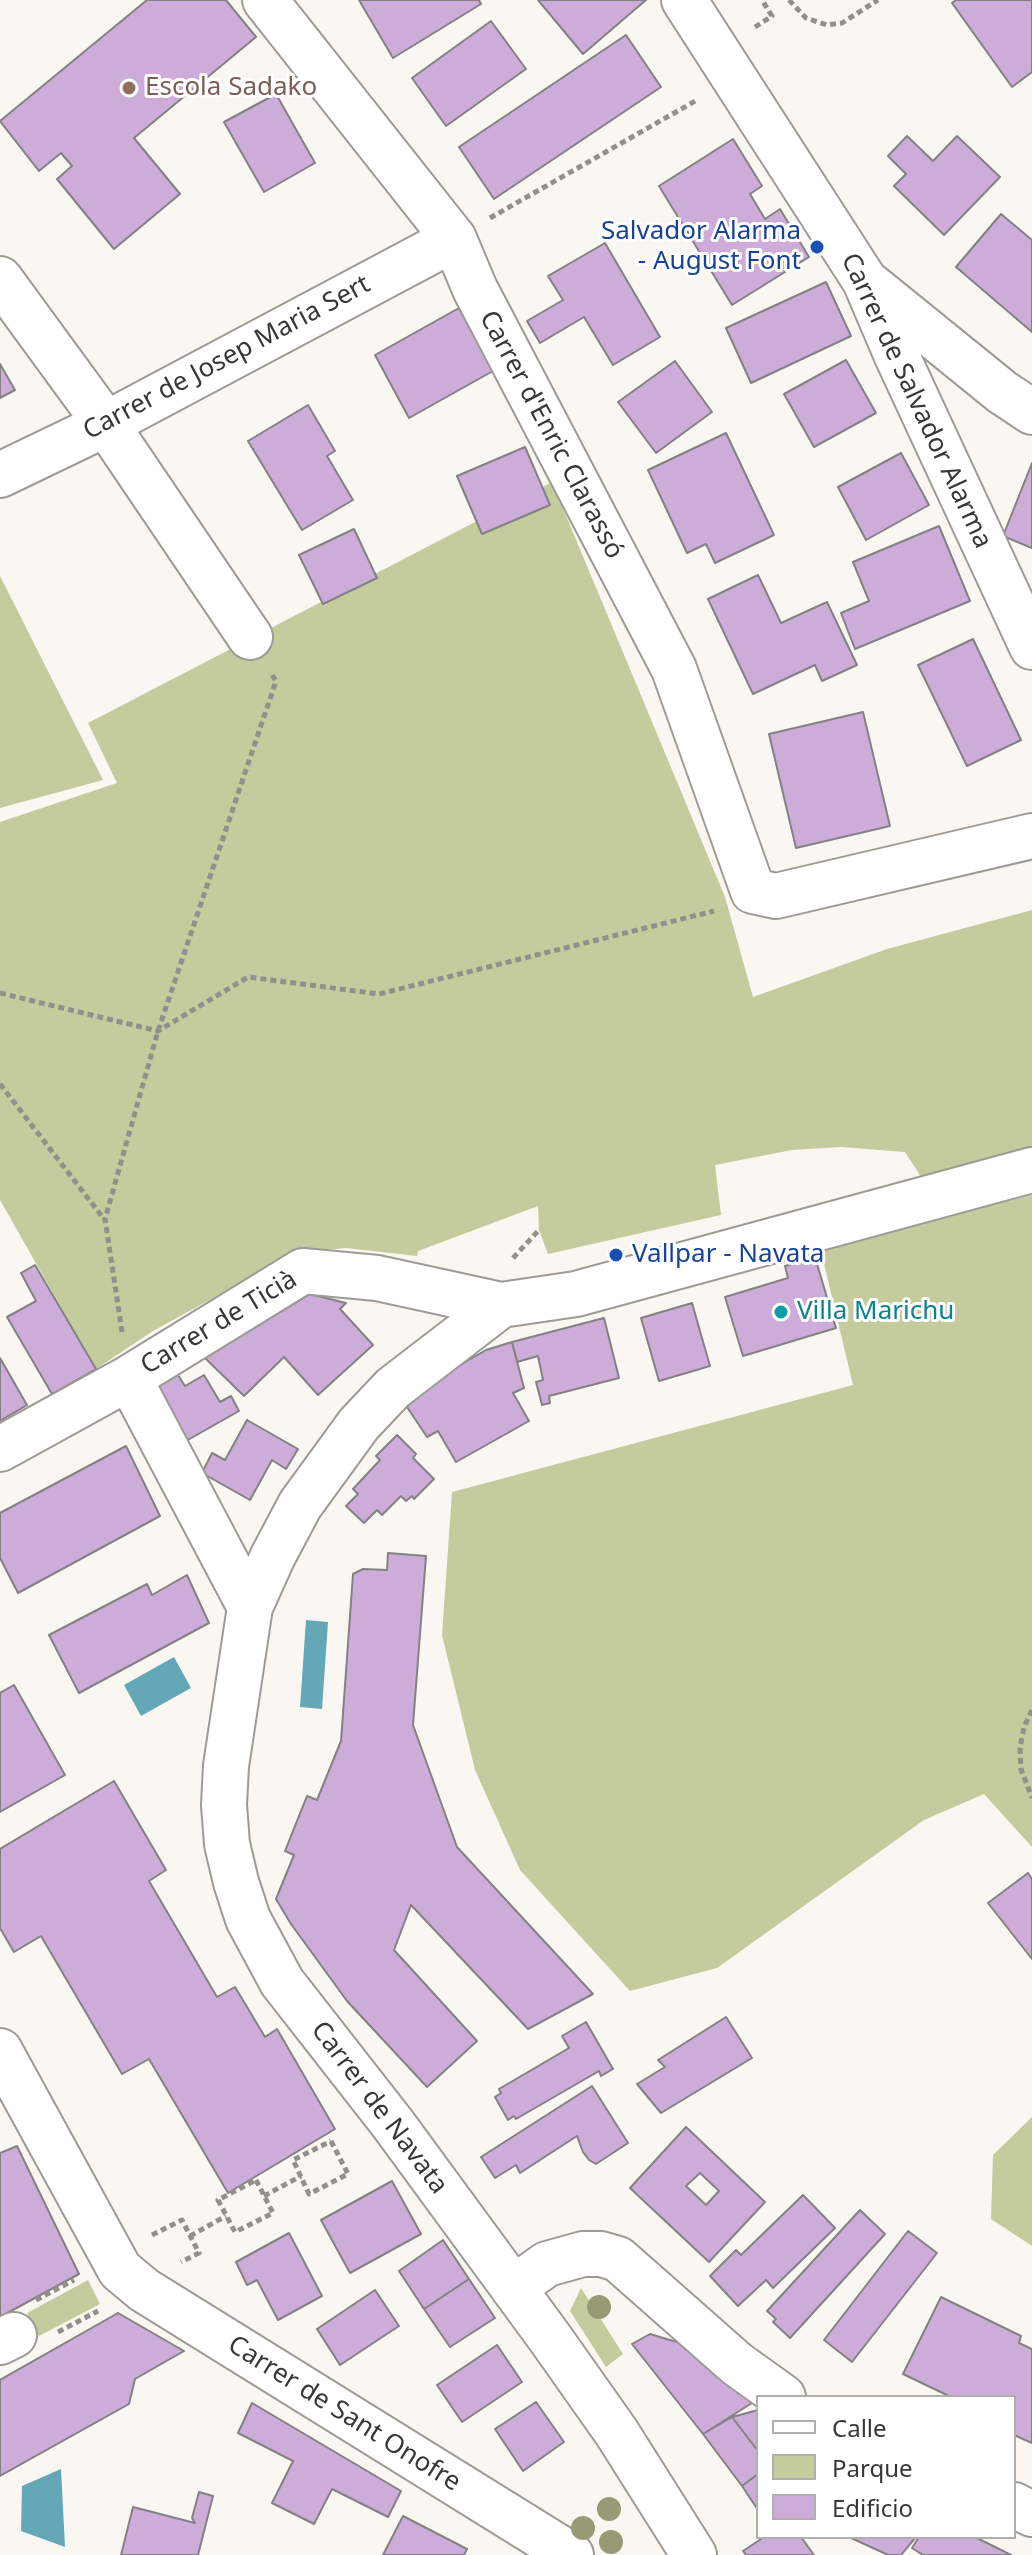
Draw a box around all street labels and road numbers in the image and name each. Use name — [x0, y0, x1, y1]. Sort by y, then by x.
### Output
street label: Carrer de Salvador Alarma — [834, 249, 998, 553]
street label: Carrer de Josep Maria Sert — [78, 269, 376, 447]
street label: Carrer d'Enric Clarassó — [472, 306, 630, 564]
street label: Carrer de Ticià — [135, 1264, 303, 1382]
street label: Carrer de Navata — [304, 2016, 454, 2200]
street label: Carrer de Sant Onofre — [222, 2330, 466, 2498]

